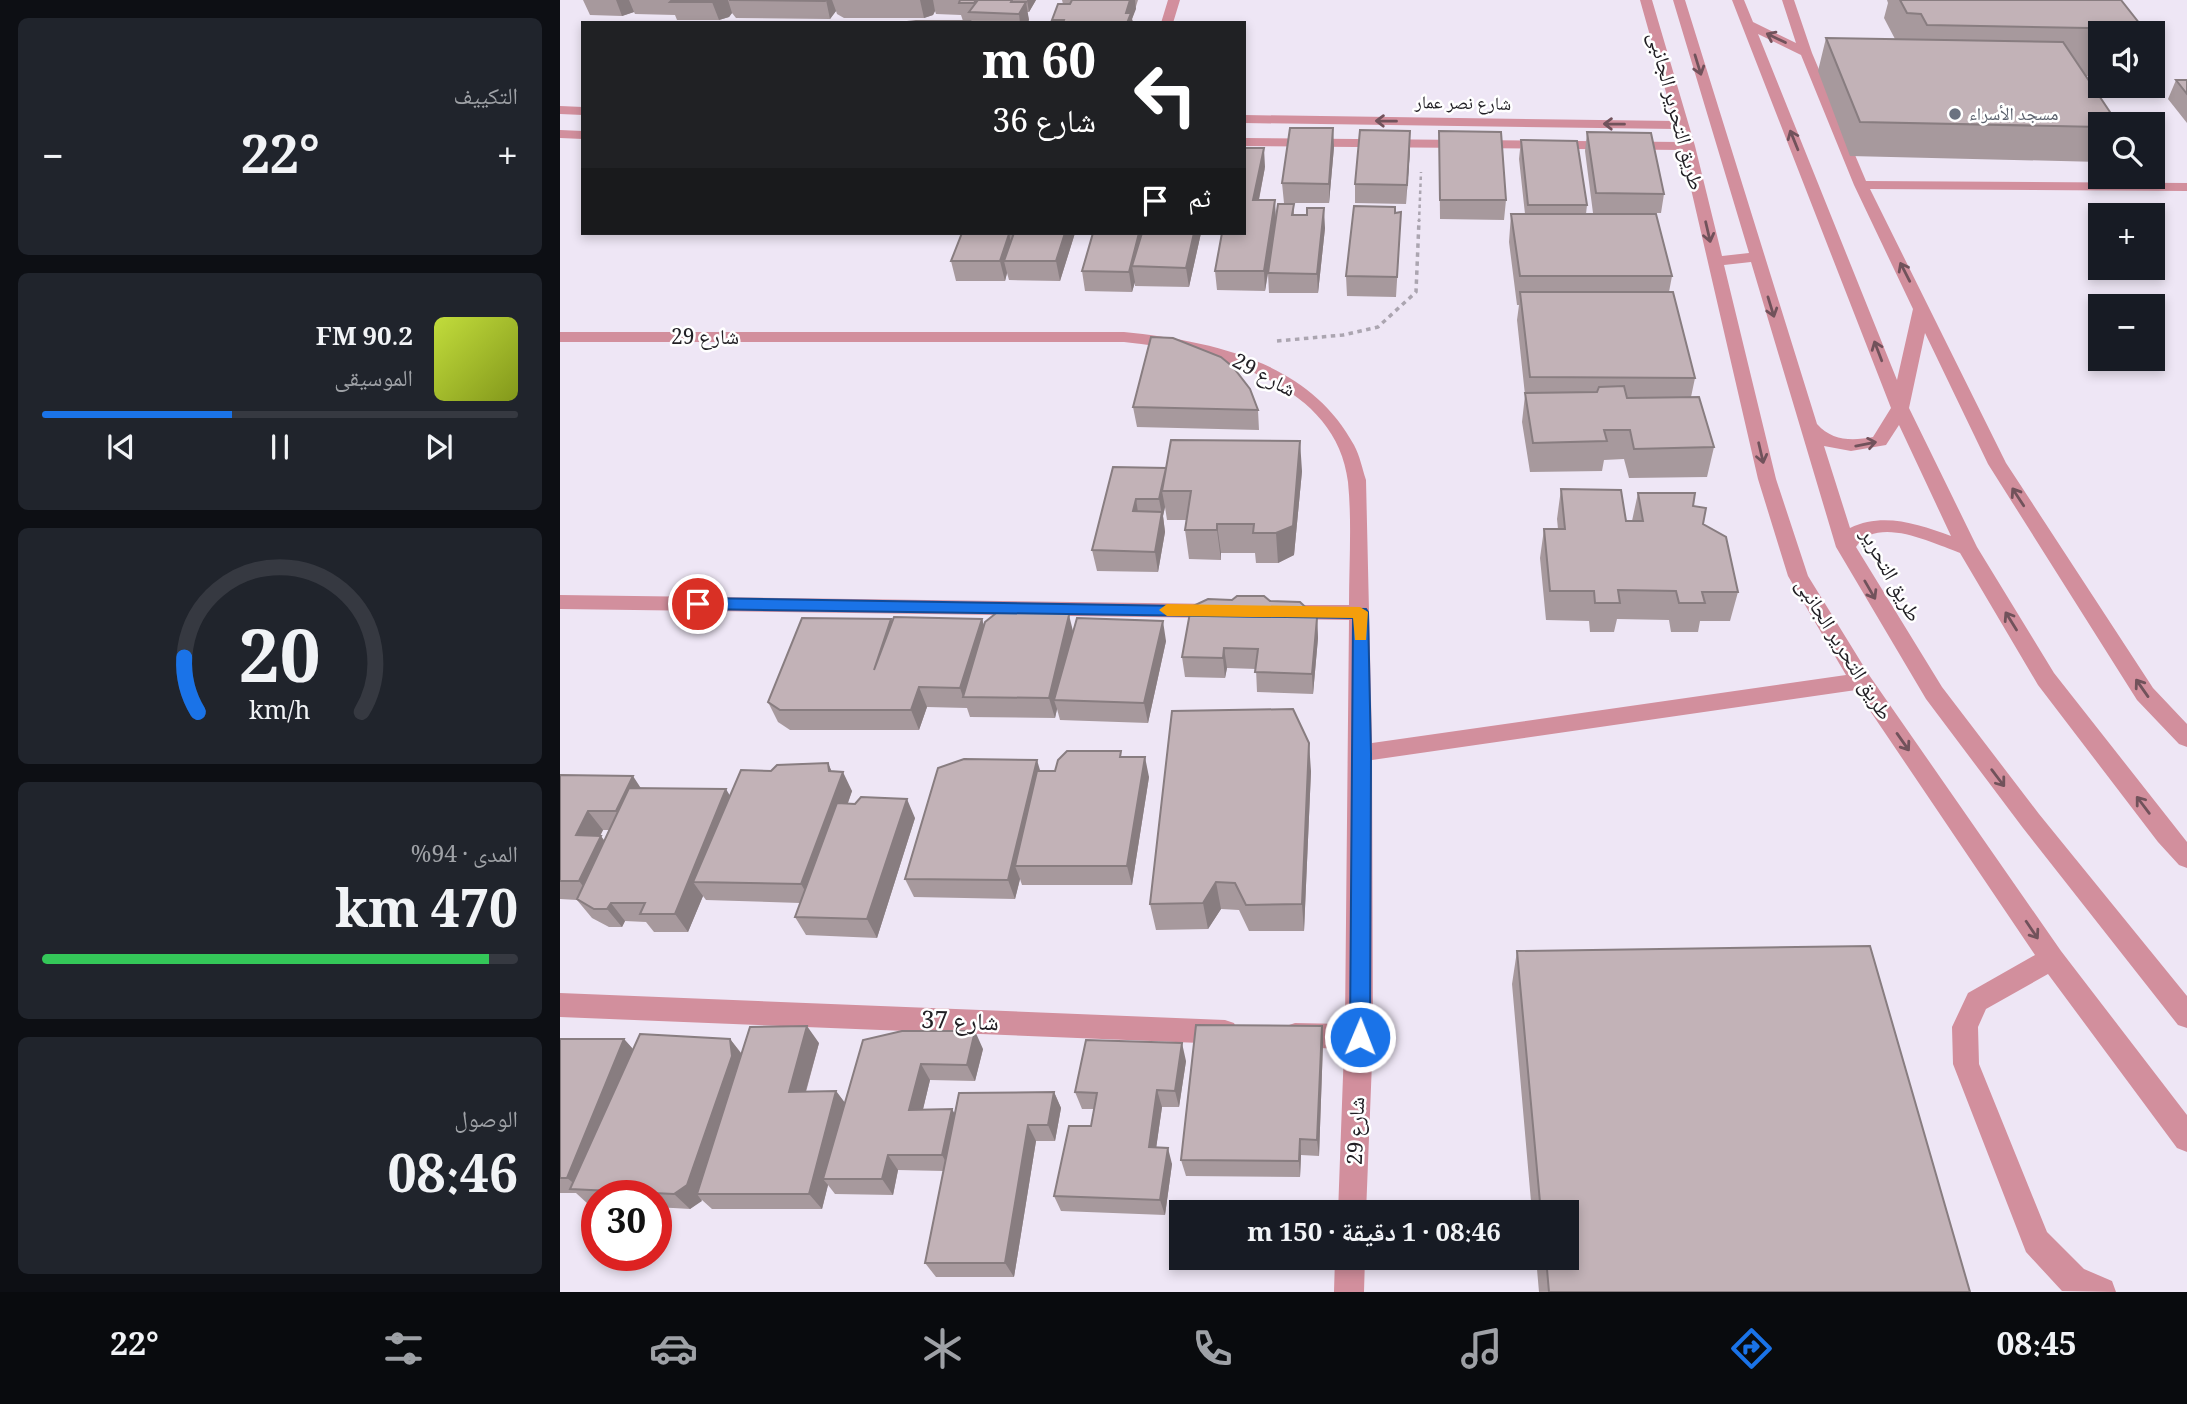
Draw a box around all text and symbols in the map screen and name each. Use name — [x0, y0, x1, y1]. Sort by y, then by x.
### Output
map controls — [2088, 21, 2165, 371]
button: sound — [2088, 21, 2165, 98]
text: 60 m — [982, 26, 1096, 109]
street label: طريق التحرير الجانبى — [1636, 29, 1712, 195]
one-way arrow — [1766, 31, 1787, 44]
icon: left — [1120, 49, 1211, 140]
one-way arrow — [1693, 54, 1706, 76]
text: التكييف — [453, 79, 518, 119]
street label: شارع نصر عمار — [1413, 89, 1511, 121]
text: شارع 36 — [992, 98, 1096, 152]
place label: مسجد الأسراء — [1969, 101, 2059, 131]
marker: مسجد الأسراء — [1947, 106, 1963, 122]
button: search — [2088, 112, 2165, 189]
one-way arrow — [1375, 114, 1398, 128]
text: 22° — [241, 117, 320, 206]
one-way arrow — [1603, 117, 1626, 131]
text: − — [42, 129, 64, 194]
text: + — [497, 129, 518, 194]
one-way arrow — [1787, 129, 1800, 151]
text: ثم — [1188, 179, 1211, 223]
icon: arrive — [1136, 182, 1174, 220]
button: + — [2088, 203, 2165, 280]
one-way arrow — [1703, 220, 1716, 242]
one-way arrow — [1897, 262, 1911, 283]
button: − — [2088, 294, 2165, 371]
one-way arrow — [1766, 295, 1779, 317]
text: 90.2 FM — [316, 317, 413, 361]
street label: شارع 29 — [671, 322, 739, 357]
one-way arrow — [1871, 341, 1883, 363]
street label: شارع 29 — [1225, 346, 1301, 409]
text: الموسيقى — [334, 361, 413, 401]
icon: previous — [102, 428, 140, 466]
icon: pause — [261, 428, 299, 466]
icon: next — [420, 428, 458, 466]
one-way arrow — [1854, 436, 1877, 450]
one-way arrow — [1754, 441, 1768, 464]
one-way arrow — [2010, 488, 2025, 507]
street label: طريق التحرير — [1848, 522, 1929, 630]
street label: طريق التحرير الجانبى — [1784, 572, 1900, 729]
pin — [668, 574, 728, 634]
one-way arrow — [1863, 579, 1877, 599]
icon: arrive — [679, 585, 717, 623]
text: 20 — [239, 604, 321, 728]
one-way arrow — [2003, 611, 2017, 631]
one-way arrow — [2135, 679, 2149, 698]
text: km/h — [249, 692, 311, 735]
one-way arrow — [1896, 732, 1910, 751]
one-way arrow — [1991, 768, 2006, 786]
one-way arrow — [2136, 797, 2151, 815]
text: المدى · 94% — [411, 837, 518, 877]
text: 470 km — [335, 871, 518, 960]
one-way arrow — [2025, 920, 2039, 939]
position arrow — [1323, 1000, 1397, 1074]
street label: شارع 37 — [920, 1002, 999, 1045]
street label: شارع 29 — [1340, 1096, 1377, 1166]
text: الوصول — [454, 1102, 518, 1142]
text: 08:46 — [387, 1136, 518, 1225]
speed limit sign: 30 — [581, 1180, 672, 1271]
text: 08:46 · 1 دقيقة · 150 m — [1247, 1213, 1501, 1257]
text: 22° — [110, 1321, 159, 1375]
text: 08:45 — [1996, 1321, 2077, 1375]
icon: filters — [379, 1324, 428, 1373]
icon: car — [649, 1324, 698, 1373]
icon: climate — [918, 1324, 967, 1373]
icon: phone — [1188, 1324, 1237, 1373]
icon: music — [1457, 1324, 1506, 1373]
icon: directions — [1727, 1324, 1776, 1373]

